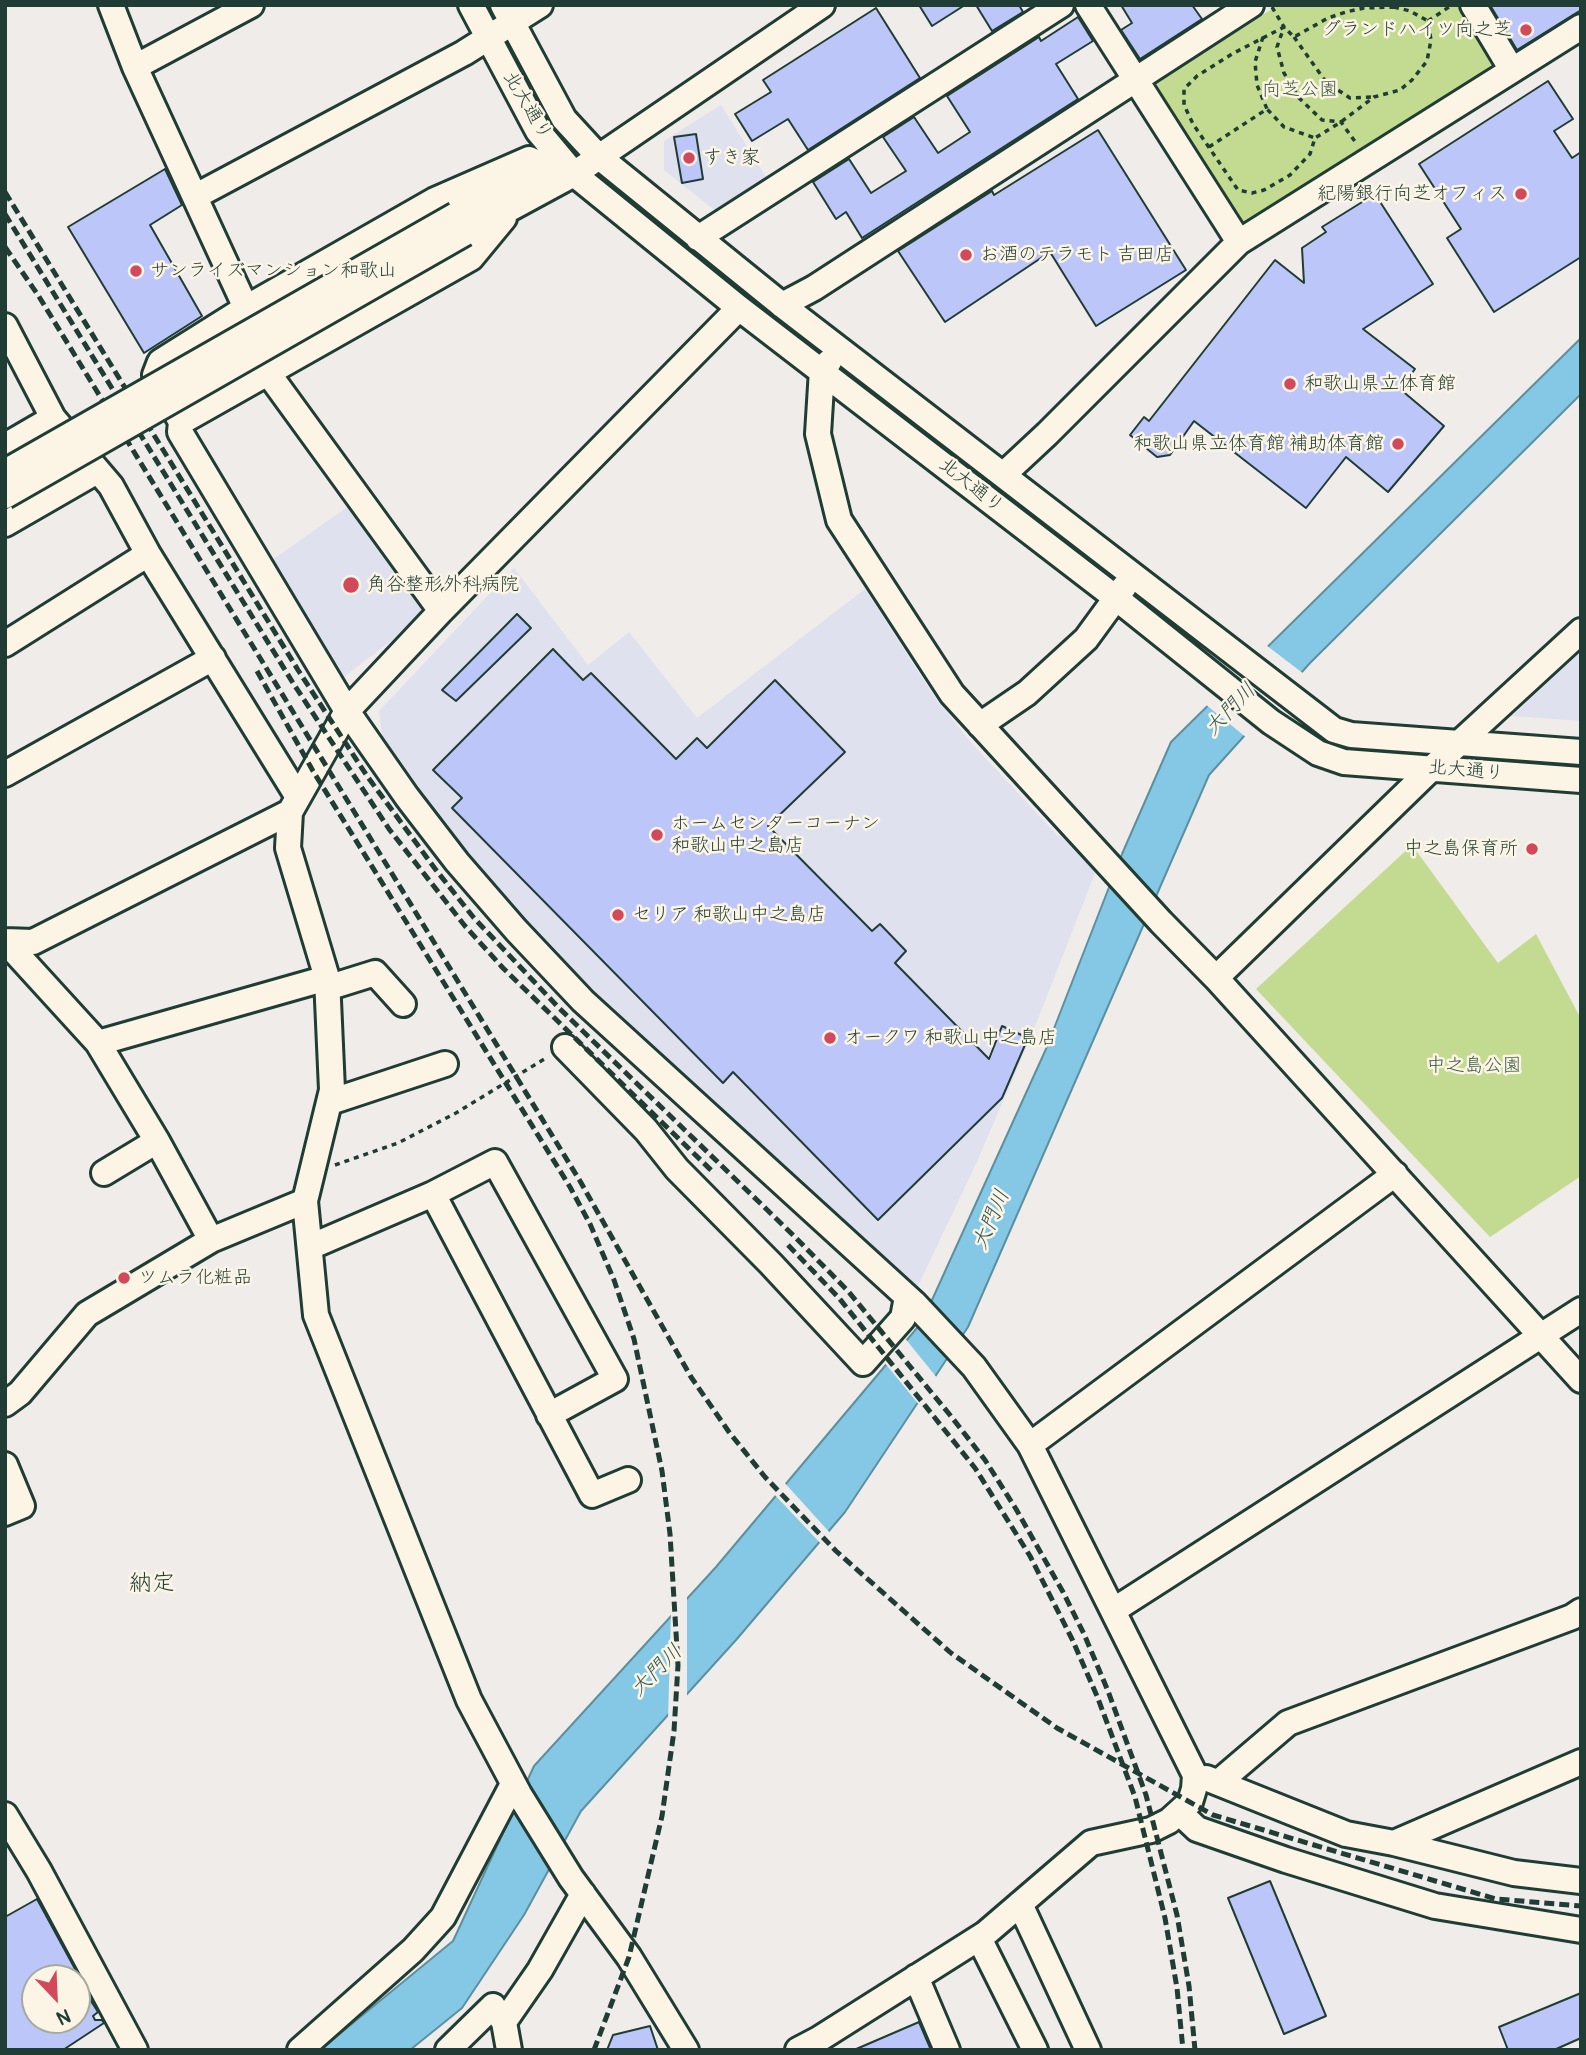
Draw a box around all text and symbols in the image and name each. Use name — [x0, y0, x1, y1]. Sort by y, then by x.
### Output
place label: グランドハイツ向之芝 — [1322, 19, 1512, 41]
marker: グランドハイツ向之芝 — [1518, 22, 1534, 38]
street label: 北大通り — [498, 68, 556, 144]
park label: 向芝公園 — [1262, 79, 1338, 101]
place label: すき家 — [703, 147, 760, 169]
marker: すき家 — [681, 150, 697, 166]
place label: 紀陽銀行向芝オフィス — [1317, 183, 1507, 205]
marker: 紀陽銀行向芝オフィス — [1513, 186, 1529, 202]
place label: お酒のテラモト 吉田店 — [980, 244, 1174, 266]
marker: お酒のテラモト 吉田店 — [958, 247, 974, 263]
place label: サンライズマンション和歌山 — [150, 260, 397, 282]
marker: サンライズマンション和歌山 — [128, 263, 144, 279]
place label: 和歌山県立体育館 — [1304, 373, 1456, 395]
marker: 和歌山県立体育館 — [1282, 376, 1298, 392]
place label: 和歌山県立体育館 補助体育館 — [1133, 433, 1384, 455]
marker: 和歌山県立体育館 補助体育館 — [1390, 436, 1406, 452]
street label: 北大通り — [934, 454, 1008, 518]
place label: 角谷整形外科病院 — [367, 574, 519, 596]
marker: 角谷整形外科病院 — [341, 575, 361, 595]
water label: 大門川 — [1200, 679, 1262, 741]
street label: 北大通り — [1427, 756, 1505, 786]
place label: ホームセンターコーナン 和歌山中之島店 — [671, 813, 880, 857]
marker: ホームセンターコーナン 和歌山中之島店 — [649, 827, 665, 843]
place label: 中之島保育所 — [1404, 838, 1518, 860]
marker: 中之島保育所 — [1524, 841, 1540, 857]
place label: セリア 和歌山中之島店 — [632, 904, 826, 926]
marker: セリア 和歌山中之島店 — [610, 907, 626, 923]
place label: オークワ 和歌山中之島店 — [844, 1027, 1057, 1049]
marker: オークワ 和歌山中之島店 — [822, 1030, 838, 1046]
park label: 中之島公園 — [1427, 1055, 1521, 1077]
water label: 大門川 — [968, 1186, 1016, 1254]
place label: ツムラ化粧品 — [138, 1267, 252, 1289]
marker: ツムラ化粧品 — [116, 1270, 132, 1286]
district label: 納定 — [129, 1570, 175, 1598]
water label: 大門川 — [626, 1640, 688, 1702]
north arrow — [21, 1964, 91, 2034]
text: N — [53, 2003, 74, 2030]

